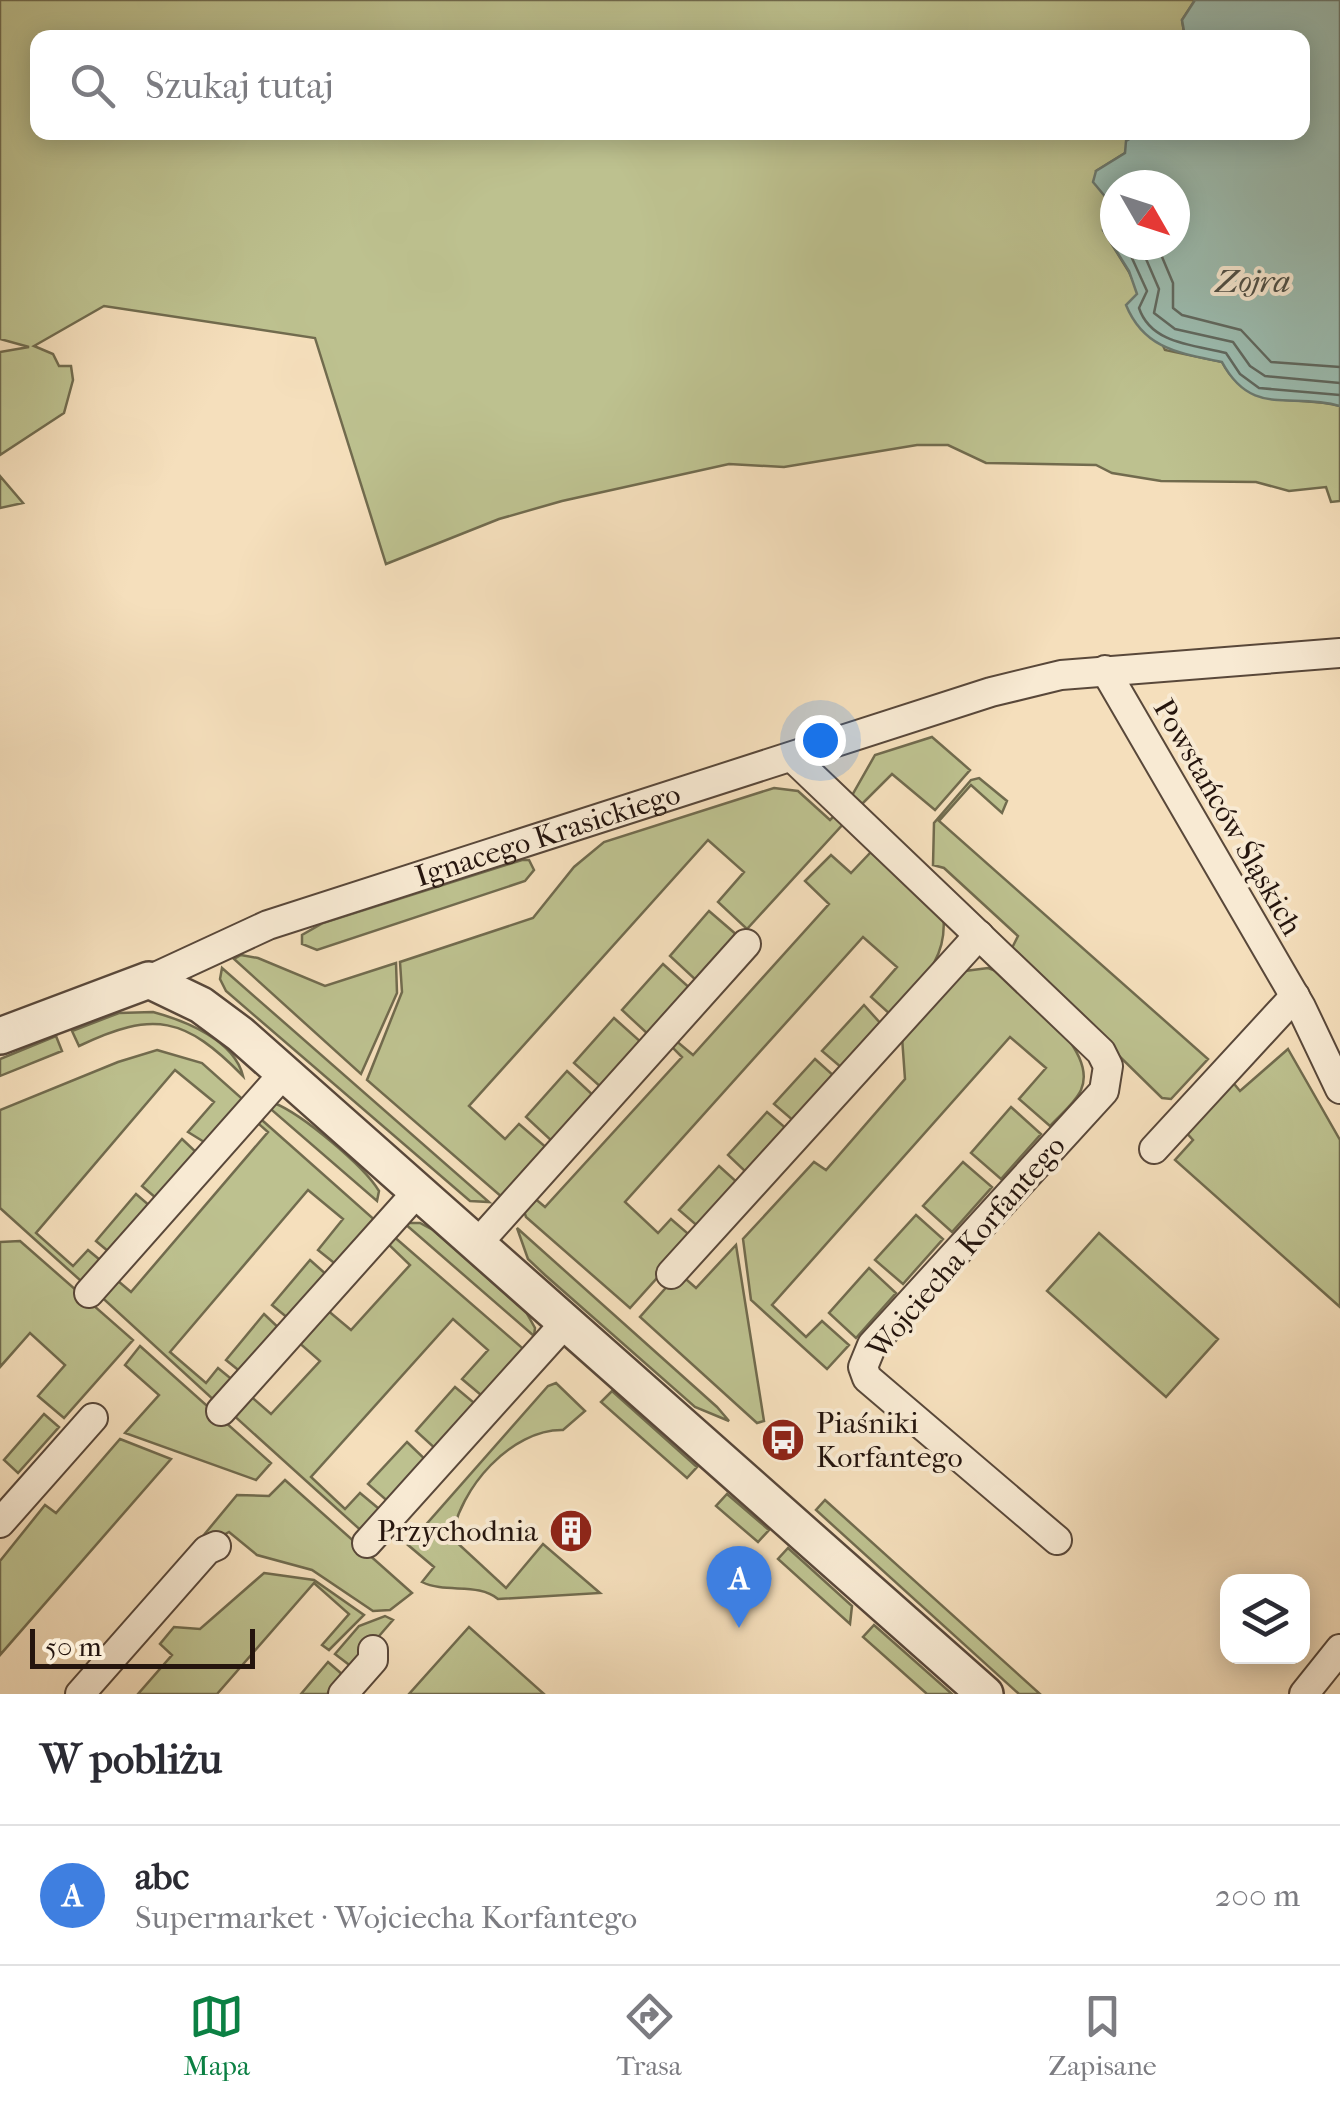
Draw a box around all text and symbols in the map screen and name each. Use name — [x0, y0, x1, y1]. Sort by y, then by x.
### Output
search box — [30, 30, 1310, 140]
icon: search — [65, 58, 120, 113]
text: Szukaj tutaj — [145, 63, 334, 108]
north arrow — [1100, 170, 1190, 260]
water label: Zojra — [1214, 263, 1290, 300]
street label: Powstańców Śląskich — [1146, 693, 1309, 942]
your location — [795, 715, 846, 766]
street label: Ignacego Krasickiego — [411, 776, 685, 894]
street label: Wojciecha Korfantego — [859, 1129, 1073, 1367]
place label: Piaśniki Korfantego — [816, 1406, 963, 1475]
bus stop icon: Piaśniki Korfantego — [760, 1417, 806, 1463]
building icon: Przychodnia — [548, 1508, 594, 1554]
place label: Przychodnia — [377, 1514, 539, 1549]
pin: A — [706, 1546, 772, 1628]
map controls — [1220, 1574, 1310, 1664]
button: layers — [1220, 1574, 1310, 1664]
scale bar — [30, 1624, 255, 1668]
text: 50 m — [45, 1630, 102, 1663]
text: W pobliżu — [40, 1735, 222, 1784]
text: abc — [135, 1854, 189, 1899]
text: A — [62, 1877, 83, 1914]
text: 200 m — [1215, 1877, 1300, 1914]
text: Supermarket · Wojciecha Korfantego — [135, 1899, 637, 1936]
tab: Mapa — [183, 1989, 250, 2082]
tab: Trasa — [617, 1989, 682, 2082]
tab: Zapisane — [1048, 1989, 1157, 2082]

